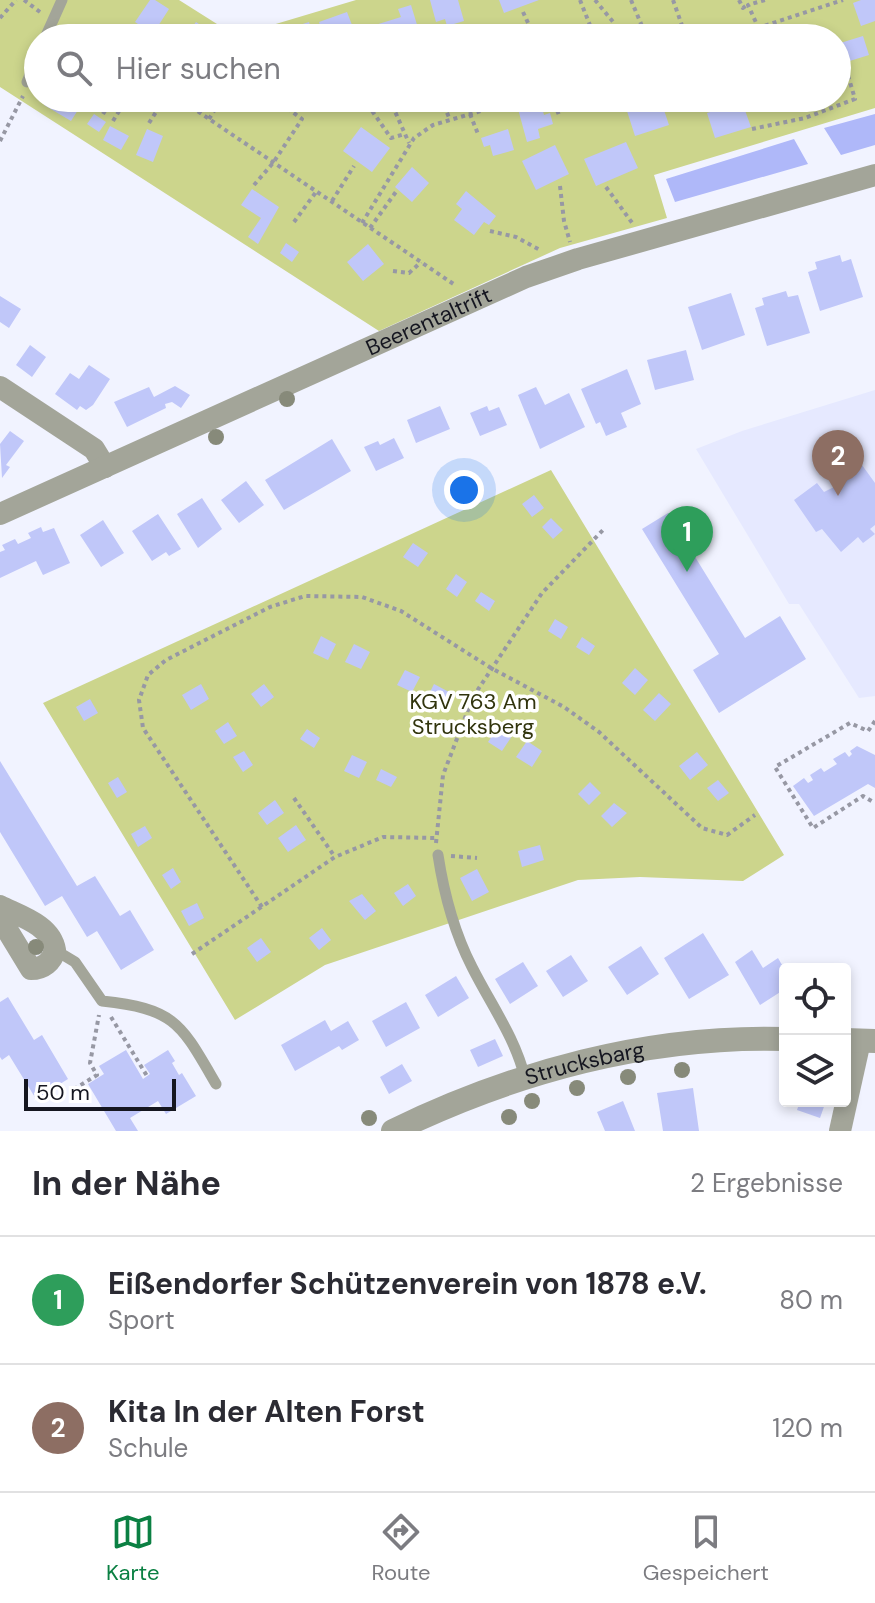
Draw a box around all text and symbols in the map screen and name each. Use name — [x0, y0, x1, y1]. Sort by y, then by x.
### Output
search box — [24, 24, 851, 112]
icon: search — [52, 46, 96, 90]
text: Hier suchen — [116, 49, 281, 88]
street label: Beerentaltrift — [361, 280, 496, 362]
pin: 2 — [812, 430, 864, 496]
your location — [444, 470, 484, 510]
pin: 1 — [661, 506, 713, 572]
park label: KGV 763 Am Strucksberg — [409, 687, 537, 741]
map controls — [779, 963, 851, 1107]
button: locate — [779, 963, 851, 1035]
street label: Strucksbarg — [521, 1035, 647, 1092]
button: layers — [779, 1035, 851, 1107]
scale bar — [24, 1075, 176, 1111]
text: 50 m — [36, 1078, 90, 1107]
text: In der Nähe — [32, 1161, 221, 1206]
text: 2 Ergebnisse — [690, 1166, 843, 1200]
text: Eißendorfer Schützenverein von 1878 e.V. — [108, 1264, 706, 1303]
text: 1 — [53, 1283, 63, 1317]
text: 80 m — [779, 1283, 843, 1317]
text: Sport — [108, 1303, 175, 1337]
text: Kita In der Alten Forst — [108, 1392, 425, 1431]
text: 2 — [50, 1411, 66, 1445]
text: 120 m — [772, 1411, 843, 1445]
text: Schule — [108, 1431, 188, 1465]
tab: Karte — [106, 1510, 159, 1587]
tab: Route — [372, 1510, 430, 1587]
tab: Gespeichert — [643, 1510, 769, 1587]

